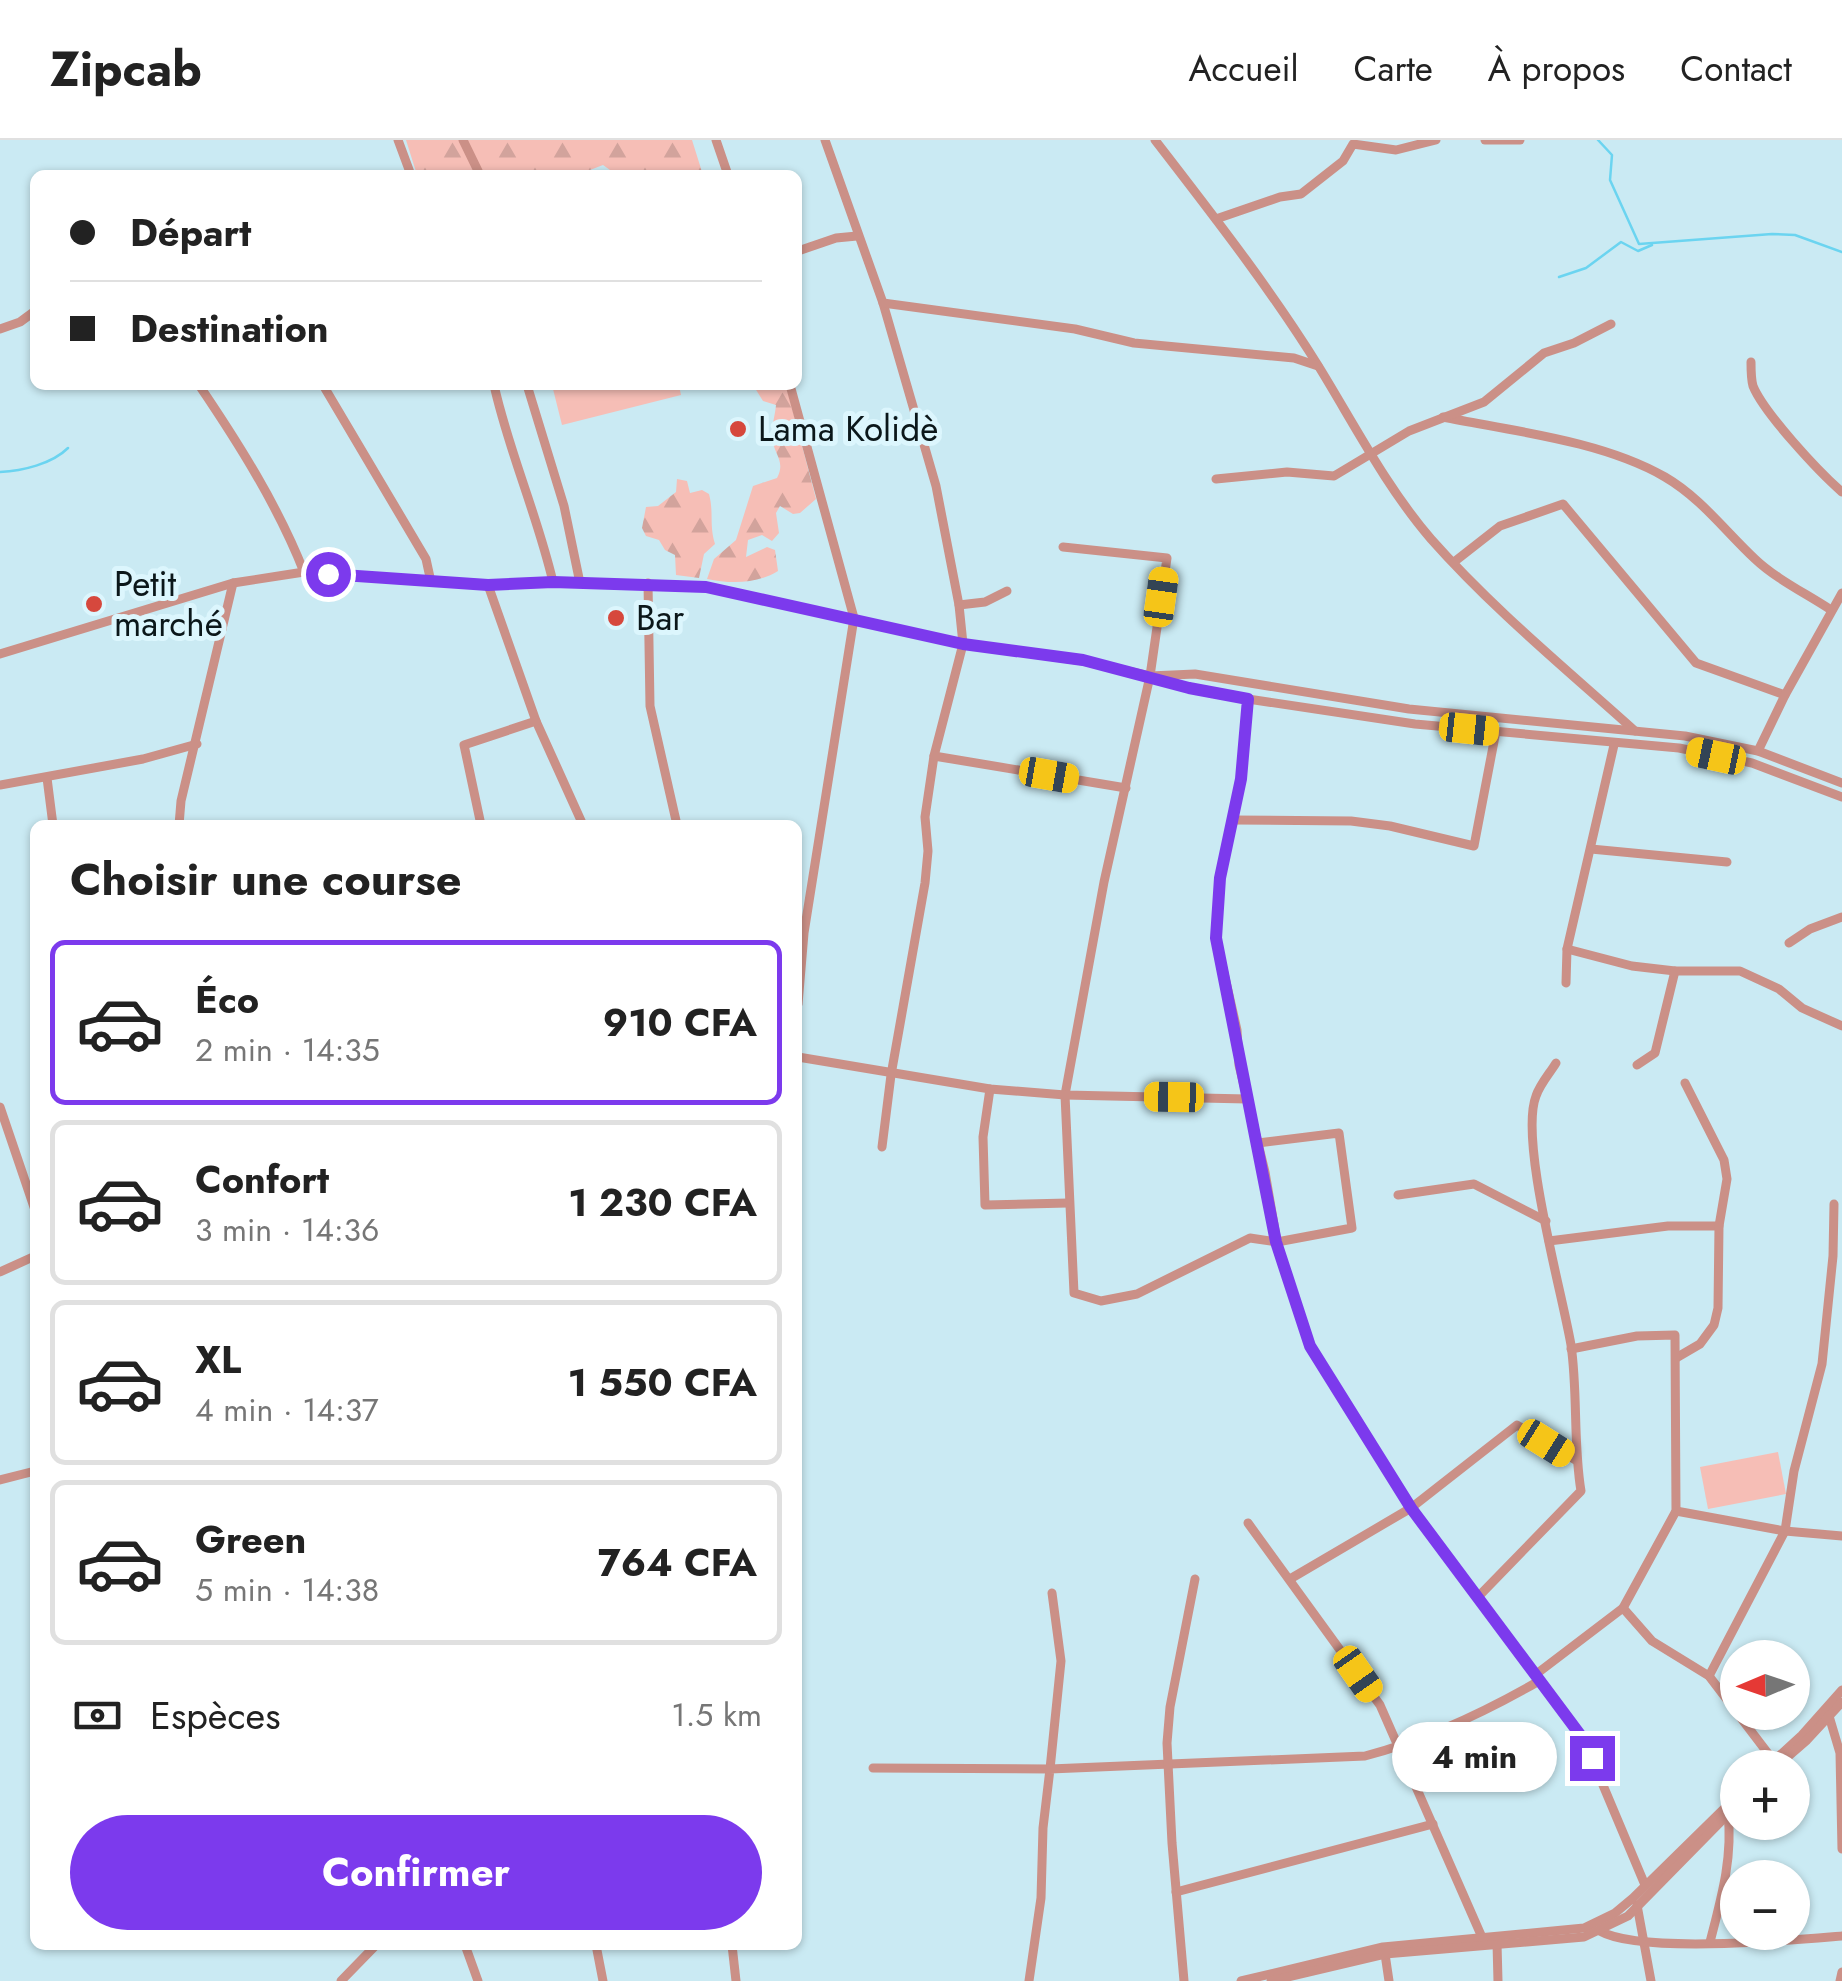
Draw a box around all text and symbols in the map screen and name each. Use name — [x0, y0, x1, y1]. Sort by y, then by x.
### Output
text: Zipcab — [50, 35, 202, 104]
text: Accueil — [1188, 44, 1299, 94]
text: Carte — [1354, 44, 1433, 94]
text: À propos — [1488, 44, 1625, 94]
text: Contact — [1680, 44, 1792, 94]
text: Départ — [130, 205, 251, 260]
text: Destination — [130, 301, 329, 356]
place label: Lama Kolidè — [758, 404, 938, 454]
marker: Lama Kolidè — [727, 418, 749, 440]
route start — [306, 552, 351, 597]
place label: Petit marché — [114, 559, 223, 649]
car — [1142, 565, 1180, 629]
marker: Petit marché — [83, 593, 105, 615]
place label: Bar — [636, 593, 684, 643]
marker: Bar — [605, 607, 627, 629]
car — [1438, 711, 1500, 747]
car — [1684, 735, 1748, 777]
car — [1017, 755, 1081, 795]
text: Choisir une course — [70, 847, 462, 912]
text: Éco — [195, 972, 259, 1027]
icon: car — [75, 978, 165, 1068]
text: 910 CFA — [603, 995, 757, 1050]
text: 2 min · 14:35 — [195, 1027, 380, 1073]
car — [1144, 1081, 1204, 1113]
text: Confort — [195, 1152, 329, 1207]
icon: car — [75, 1158, 165, 1248]
text: 1 230 CFA — [568, 1175, 757, 1230]
text: 3 min · 14:36 — [195, 1207, 380, 1253]
text: XL — [195, 1332, 241, 1387]
icon: car — [75, 1338, 165, 1428]
text: 1 550 CFA — [568, 1355, 757, 1410]
text: 4 min · 14:37 — [195, 1387, 379, 1433]
car — [1513, 1414, 1579, 1472]
text: Green — [195, 1512, 306, 1567]
icon: car — [75, 1518, 165, 1608]
text: 764 CFA — [598, 1535, 757, 1590]
text: 5 min · 14:38 — [195, 1567, 379, 1613]
north arrow — [1720, 1640, 1810, 1730]
map controls — [1720, 1640, 1810, 1950]
car — [1329, 1641, 1387, 1707]
icon: cash — [70, 1688, 125, 1743]
text: Espèces — [150, 1688, 281, 1743]
text: 1.5 km — [671, 1692, 762, 1738]
callout: 4 min — [1392, 1723, 1557, 1793]
text: 4 min — [1432, 1734, 1517, 1780]
route end — [1570, 1736, 1615, 1781]
button: + — [1720, 1750, 1810, 1840]
button: Confirmer — [70, 1815, 762, 1930]
button: − — [1720, 1860, 1810, 1950]

